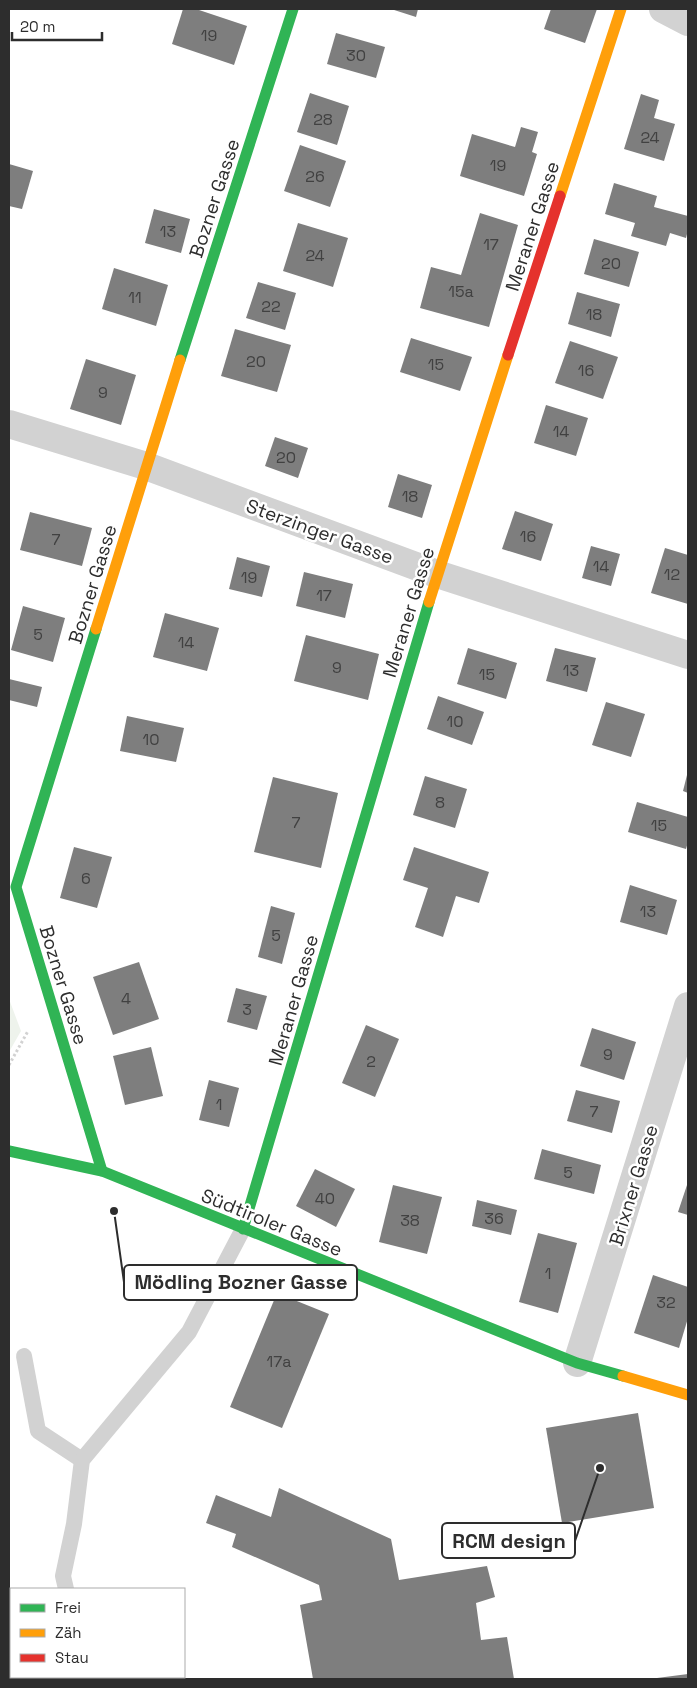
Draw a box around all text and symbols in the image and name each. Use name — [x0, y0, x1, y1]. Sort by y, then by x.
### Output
scale bar — [12, 10, 102, 42]
text: 20 m — [20, 17, 55, 36]
house number: 19 — [201, 25, 217, 46]
house number: 30 — [346, 45, 366, 66]
house number: 28 — [313, 109, 333, 130]
house number: 24 — [640, 127, 660, 148]
street label: Bozner Gasse — [184, 136, 245, 261]
house number: 19 — [490, 155, 506, 176]
street label: Meraner Gasse — [500, 158, 565, 294]
house number: 26 — [305, 166, 325, 187]
house number: 13 — [160, 221, 176, 242]
house number: 17 — [483, 234, 499, 255]
house number: 24 — [305, 245, 325, 266]
house number: 20 — [601, 253, 621, 274]
house number: 15a — [448, 281, 474, 302]
house number: 11 — [128, 287, 142, 308]
house number: 22 — [261, 296, 281, 317]
house number: 18 — [586, 304, 602, 325]
house number: 20 — [246, 351, 266, 372]
house number: 15 — [428, 354, 444, 375]
house number: 16 — [578, 360, 594, 381]
house number: 9 — [98, 382, 108, 403]
house number: 14 — [553, 421, 569, 442]
house number: 20 — [276, 447, 296, 468]
house number: 18 — [402, 486, 418, 507]
street label: Sterzinger Gasse — [243, 493, 397, 570]
street label: Bozner Gasse — [62, 521, 122, 647]
house number: 16 — [520, 526, 536, 547]
house number: 7 — [51, 529, 61, 550]
street label: Meraner Gasse — [377, 544, 440, 680]
house number: 14 — [593, 556, 609, 577]
house number: 12 — [664, 564, 680, 585]
house number: 19 — [241, 567, 257, 588]
house number: 17 — [316, 585, 332, 606]
house number: 5 — [33, 624, 43, 645]
house number: 14 — [178, 632, 194, 653]
house number: 9 — [332, 657, 342, 678]
house number: 13 — [563, 660, 579, 681]
house number: 15 — [479, 664, 495, 685]
house number: 10 — [447, 711, 463, 732]
house number: 10 — [143, 729, 159, 750]
house number: 8 — [435, 792, 445, 813]
house number: 7 — [291, 812, 301, 833]
house number: 15 — [651, 815, 667, 836]
house number: 6 — [81, 868, 91, 889]
house number: 13 — [640, 901, 656, 922]
street label: Bozner Gasse — [34, 922, 94, 1048]
house number: 5 — [271, 925, 281, 946]
street label: Meraner Gasse — [263, 932, 324, 1068]
house number: 4 — [121, 988, 131, 1009]
house number: 3 — [242, 999, 252, 1020]
house number: 9 — [603, 1044, 613, 1065]
house number: 2 — [366, 1051, 376, 1072]
house number: 1 — [216, 1094, 222, 1115]
house number: 7 — [589, 1101, 599, 1122]
street label: Brixner Gasse — [603, 1122, 664, 1249]
house number: 5 — [563, 1162, 573, 1183]
street label: Südtiroler Gasse — [198, 1183, 346, 1262]
house number: 40 — [315, 1188, 335, 1209]
house number: 36 — [484, 1208, 504, 1229]
house number: 38 — [400, 1210, 420, 1231]
house number: 1 — [545, 1263, 551, 1284]
callout: Mödling Bozner Gasse — [124, 1265, 357, 1300]
text: Mödling Bozner Gasse — [134, 1269, 348, 1295]
house number: 32 — [656, 1292, 676, 1313]
house number: 17a — [267, 1351, 291, 1372]
callout: RCM design — [442, 1523, 575, 1558]
text: RCM design — [452, 1528, 566, 1554]
legend — [10, 1588, 185, 1678]
text: Frei — [55, 1598, 81, 1617]
text: Zäh — [55, 1623, 81, 1642]
text: Stau — [55, 1648, 89, 1667]

